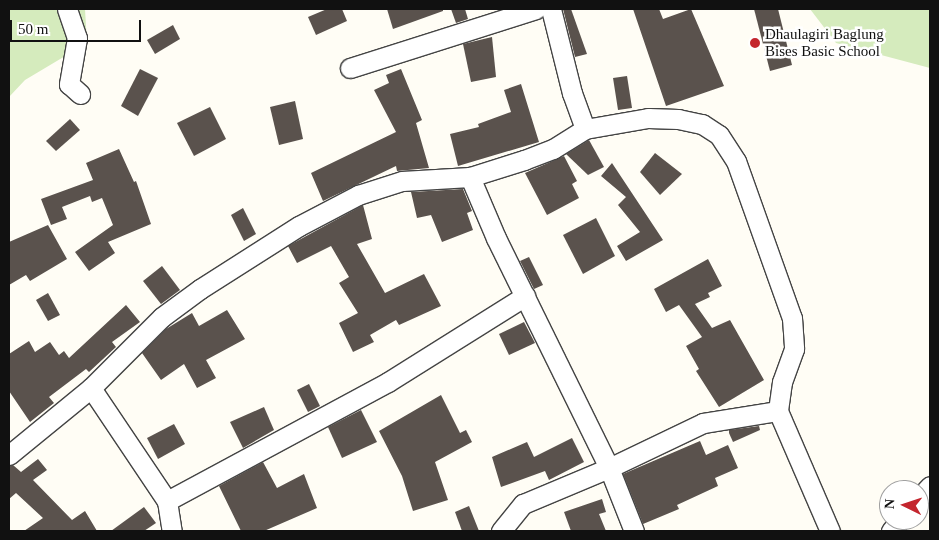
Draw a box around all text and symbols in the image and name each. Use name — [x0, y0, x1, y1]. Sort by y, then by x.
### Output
scale bar — [12, 10, 144, 42]
text: 50 m — [18, 21, 48, 37]
place label: Dhaulagiri Baglung Bises Basic School — [765, 25, 884, 60]
marker: Dhaulagiri Baglung Bises Basic School — [749, 37, 761, 49]
north arrow — [879, 480, 929, 530]
text: N — [882, 498, 897, 510]

